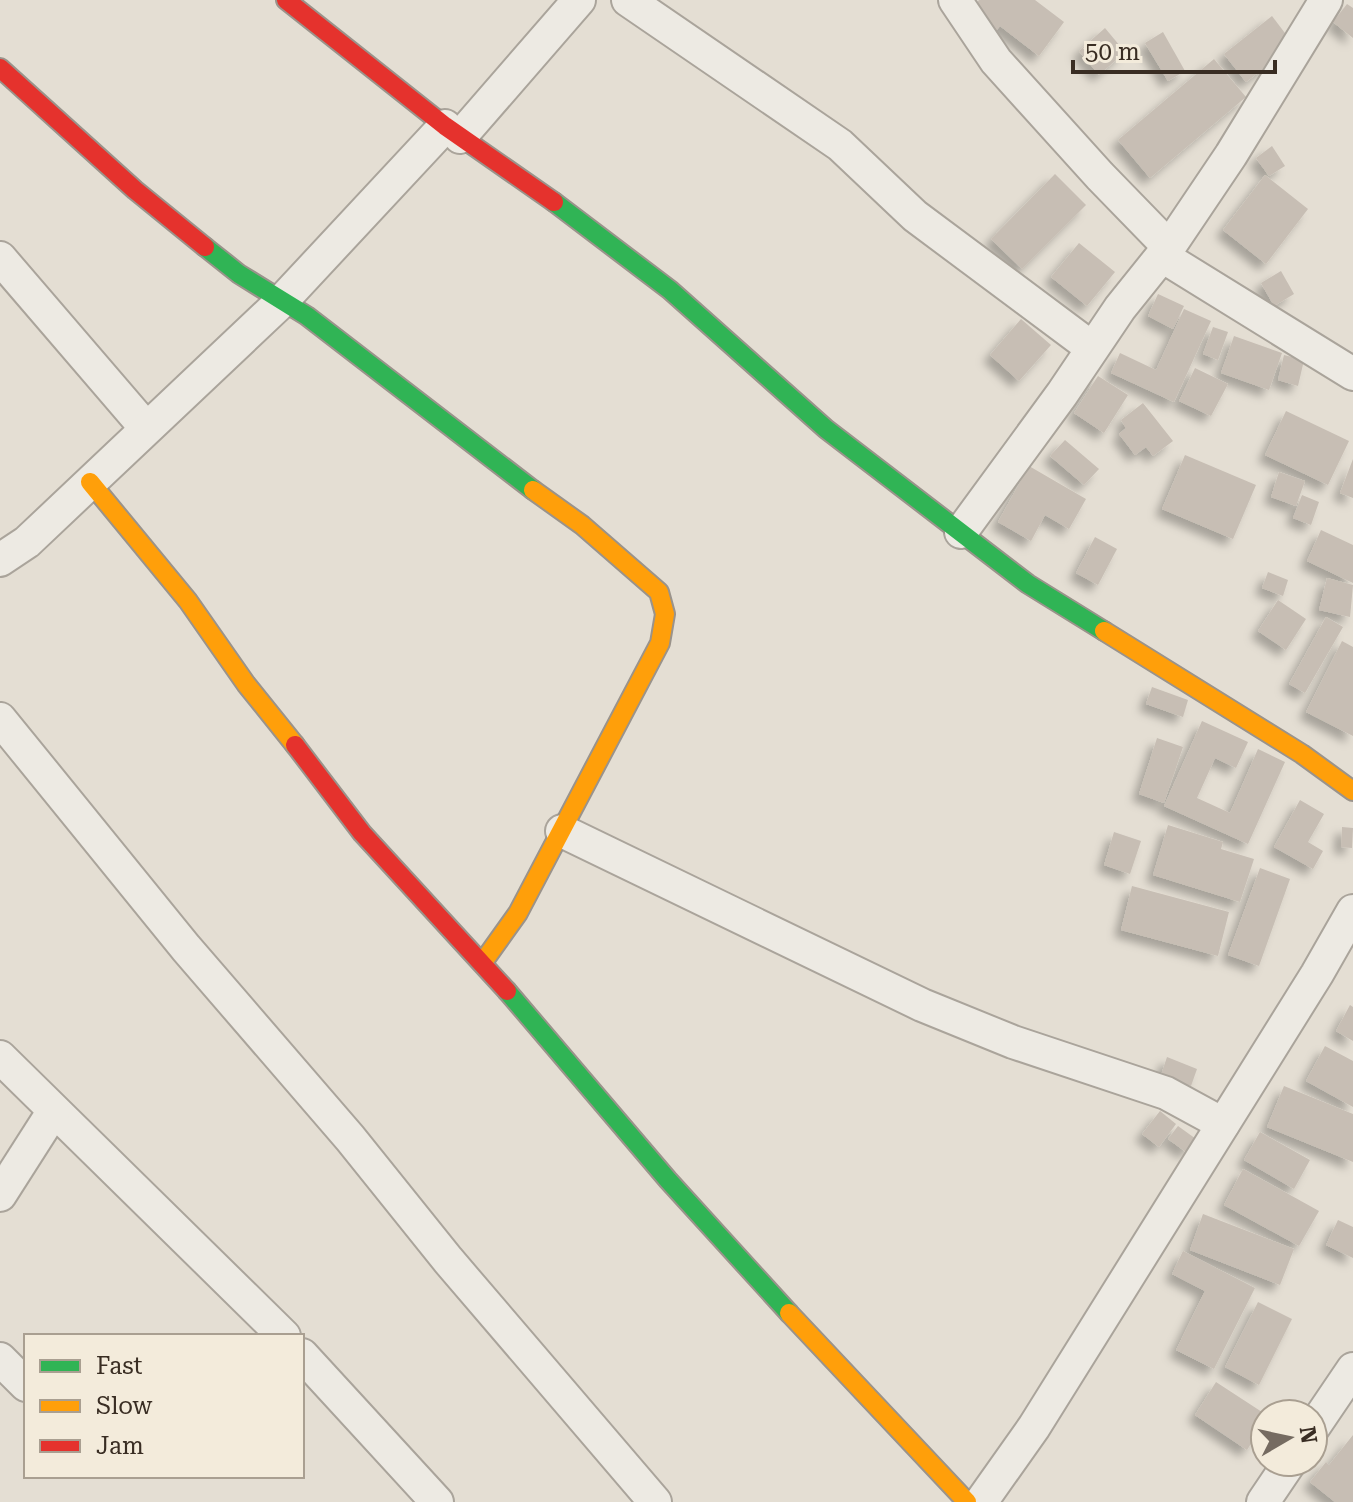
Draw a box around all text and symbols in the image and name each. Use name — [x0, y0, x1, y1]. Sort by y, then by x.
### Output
scale bar — [1073, 24, 1275, 74]
text: 50 m — [1085, 38, 1140, 66]
legend — [24, 1334, 304, 1478]
text: Fast — [96, 1352, 143, 1380]
text: Slow — [96, 1392, 153, 1420]
north arrow — [1249, 1398, 1329, 1478]
text: N — [1295, 1425, 1322, 1445]
text: Jam — [96, 1432, 144, 1460]

